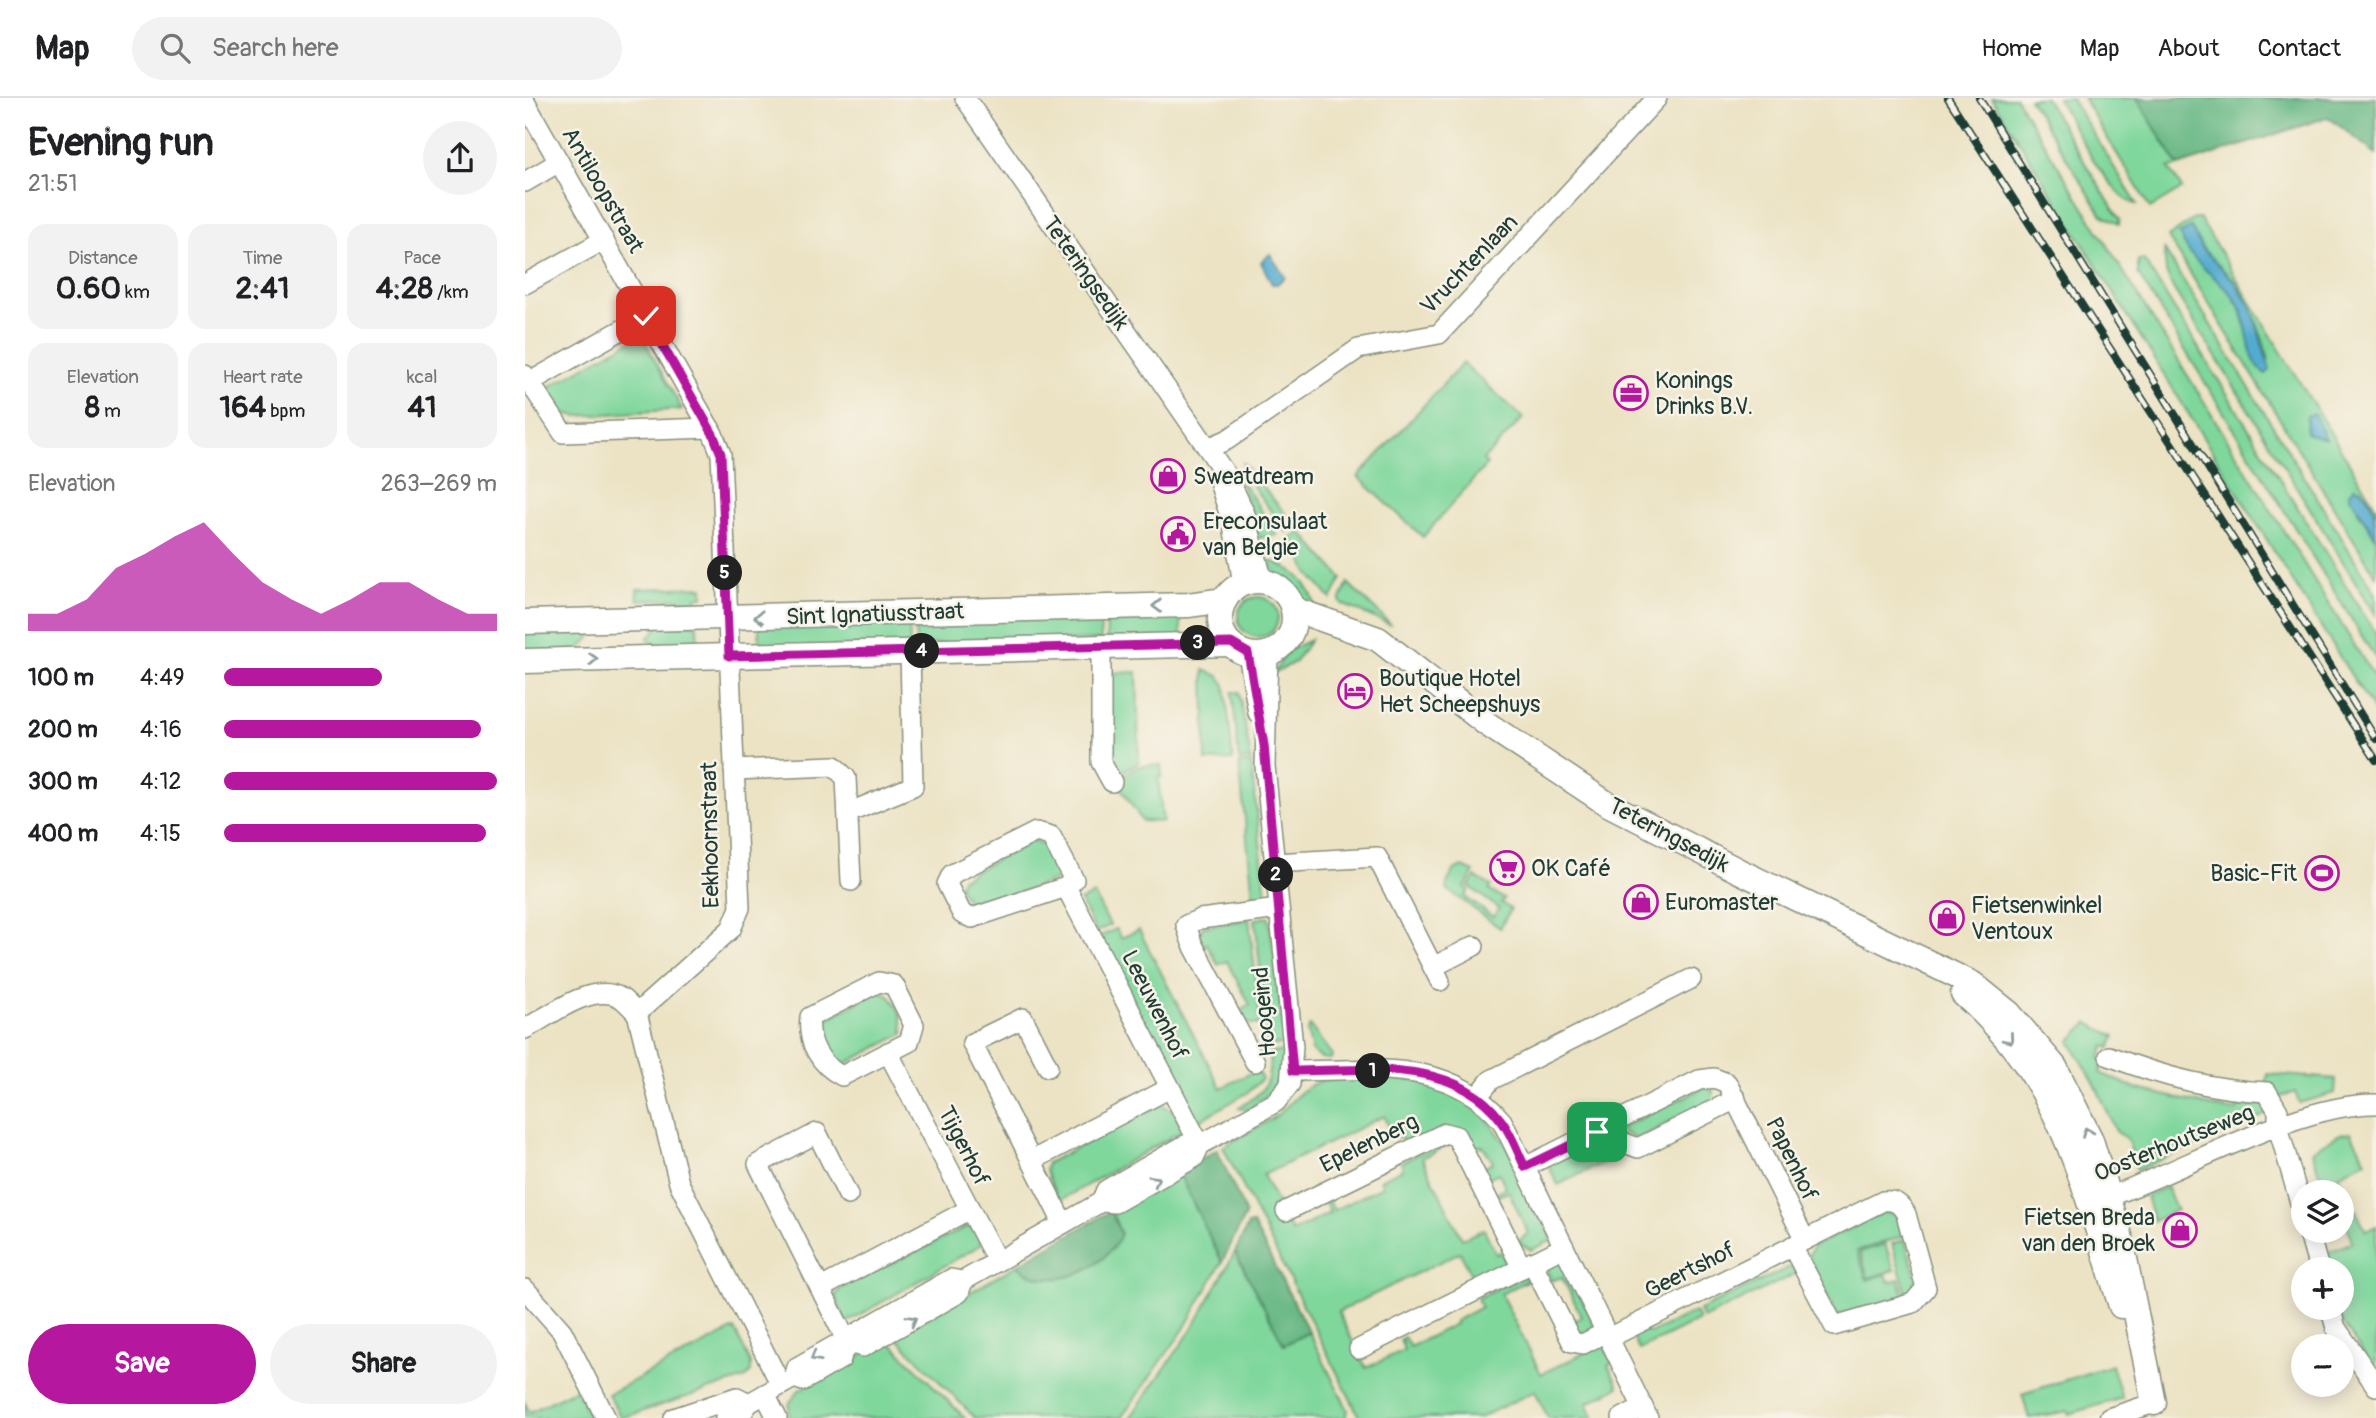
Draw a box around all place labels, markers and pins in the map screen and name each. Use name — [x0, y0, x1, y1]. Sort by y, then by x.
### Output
pin — [616, 286, 676, 346]
place label: Konings Drinks B.V. — [1655, 366, 1753, 421]
office icon: Konings Drinks B.V. — [1612, 374, 1650, 412]
shop icon: Sweatdream — [1149, 457, 1187, 495]
place label: Sweatdream — [1193, 462, 1314, 491]
place label: Ereconsulaat van Belgie — [1202, 507, 1328, 562]
public building icon: Ereconsulaat van Belgie — [1159, 515, 1197, 553]
pin: 5 — [707, 556, 743, 590]
pin: 3 — [1181, 626, 1215, 660]
pin: 4 — [905, 634, 939, 668]
place label: Boutique Hotel Het Scheepshuys — [1379, 664, 1540, 719]
hotel icon: Boutique Hotel Het Scheepshuys — [1336, 672, 1374, 710]
supermarket icon: OK Café — [1488, 849, 1526, 887]
place label: OK Café — [1531, 854, 1611, 883]
sports icon: Basic-Fit — [2303, 854, 2341, 892]
pin: 2 — [1259, 858, 1293, 892]
place label: Basic-Fit — [2210, 859, 2298, 888]
shop icon: Euromaster — [1622, 883, 1660, 921]
place label: Euromaster — [1665, 888, 1778, 917]
place label: Fietsenwinkel Ventoux — [1971, 891, 2103, 946]
shop icon: Fietsenwinkel Ventoux — [1928, 899, 1966, 937]
pin: 1 — [1355, 1054, 1391, 1088]
pin — [1567, 1102, 1627, 1162]
place label: Fietsen Breda van den Broek — [2021, 1203, 2155, 1258]
shop icon: Fietsen Breda van den Broek — [2161, 1211, 2199, 1249]

